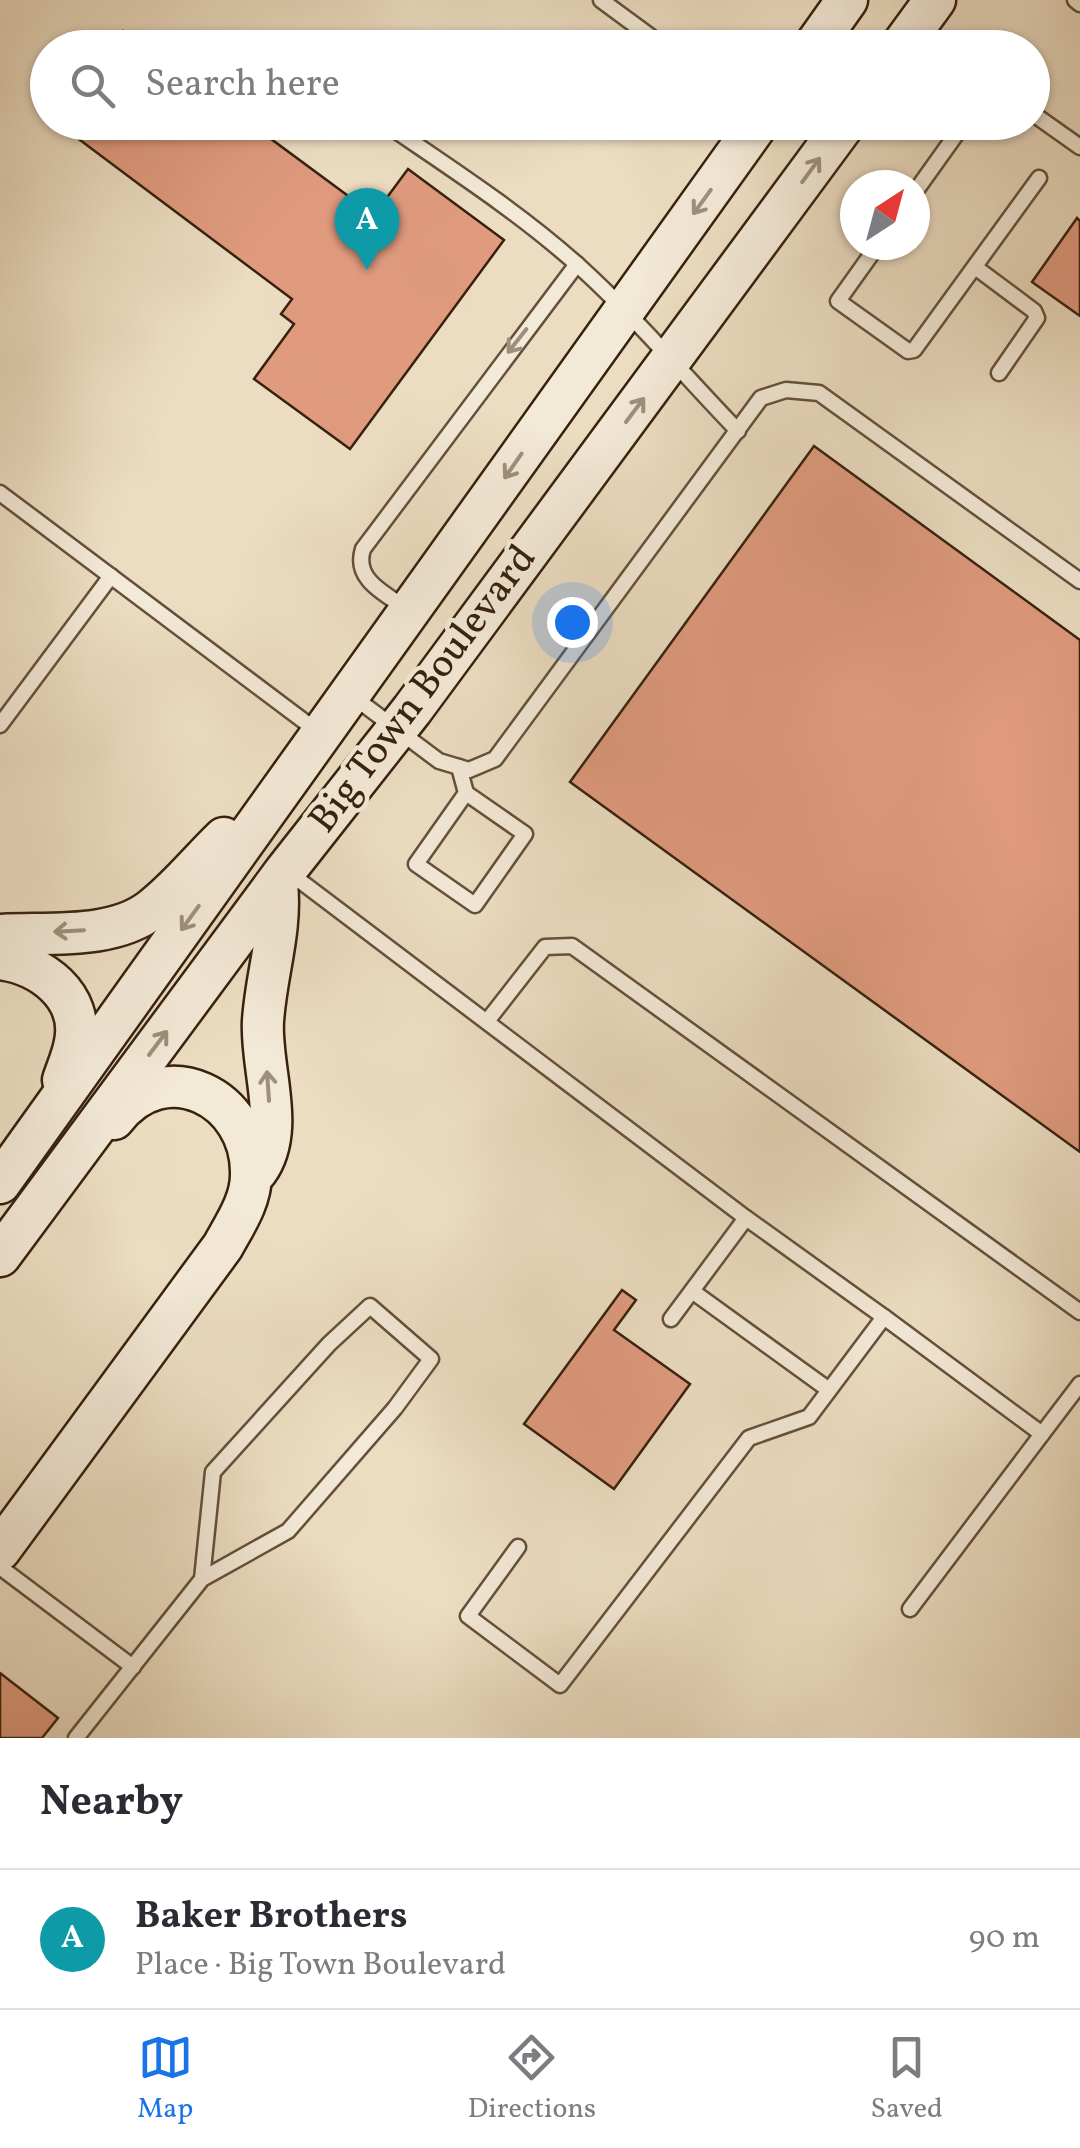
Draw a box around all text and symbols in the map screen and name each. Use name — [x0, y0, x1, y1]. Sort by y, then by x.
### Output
search box — [30, 30, 1050, 140]
icon: search — [65, 58, 120, 113]
text: Search here — [145, 59, 340, 112]
one-way arrow — [801, 156, 822, 184]
north arrow — [840, 170, 930, 260]
pin: A — [334, 188, 400, 270]
one-way arrow — [692, 188, 713, 215]
one-way arrow — [507, 327, 528, 354]
one-way arrow — [625, 397, 646, 424]
one-way arrow — [503, 452, 524, 479]
street label: Big Town Boulevard — [297, 534, 551, 846]
your location — [547, 597, 598, 648]
one-way arrow — [180, 904, 201, 931]
one-way arrow — [54, 922, 86, 941]
one-way arrow — [147, 1030, 168, 1057]
one-way arrow — [258, 1071, 277, 1103]
text: Nearby — [40, 1774, 183, 1833]
text: Baker Brothers — [135, 1891, 407, 1944]
text: A — [61, 1917, 84, 1961]
text: 90 m — [969, 1917, 1040, 1961]
text: Place · Big Town Boulevard — [135, 1944, 506, 1988]
tab: Map — [137, 2030, 193, 2129]
tab: Directions — [468, 2030, 596, 2129]
tab: Saved — [871, 2030, 943, 2129]

